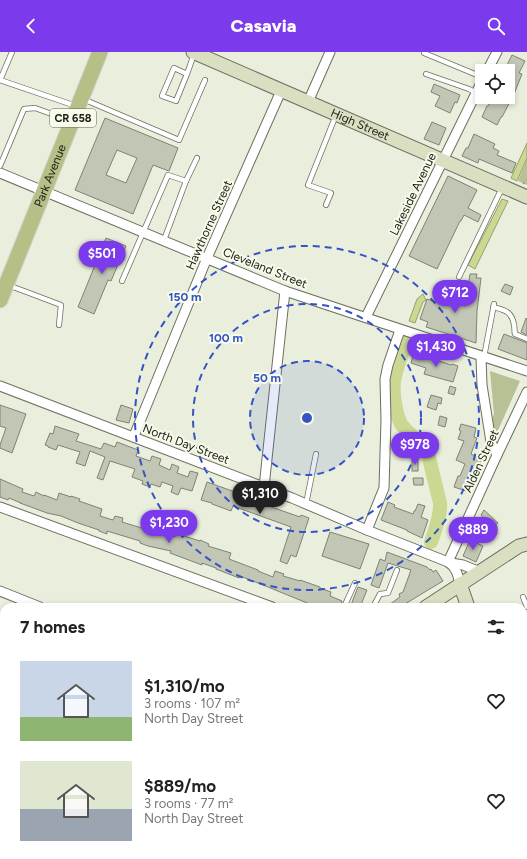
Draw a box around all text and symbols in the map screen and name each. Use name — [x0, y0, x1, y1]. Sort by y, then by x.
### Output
icon: back — [20, 15, 42, 37]
text: Casavia — [231, 15, 296, 37]
icon: search — [485, 15, 507, 37]
map controls — [475, 64, 515, 104]
button: locate — [475, 64, 515, 104]
street label: High Street — [329, 106, 392, 143]
road number: CR 658 — [50, 109, 96, 127]
street label: Park Avenue — [31, 142, 69, 209]
street label: Lakeside Avenue — [387, 150, 439, 238]
street label: Hawthorne Street — [183, 178, 235, 272]
pin: $501 — [78, 241, 126, 275]
street label: Cleveland Street — [221, 245, 309, 291]
text: $501 — [88, 246, 116, 261]
pin: $712 — [431, 280, 479, 314]
text: $712 — [441, 285, 469, 300]
text: 150 m — [168, 290, 202, 304]
text: 100 m — [209, 331, 243, 345]
pin: $1,430 — [403, 334, 469, 368]
text: $1,430 — [416, 339, 456, 354]
text: 50 m — [253, 371, 281, 385]
centre of rings — [300, 411, 314, 425]
street label: North Day Street — [141, 421, 232, 467]
street label: Alden Street — [460, 427, 502, 495]
pin: $978 — [391, 432, 439, 466]
text: $978 — [400, 437, 430, 452]
pin: $1,310 — [227, 481, 293, 515]
text: $1,310 — [241, 486, 279, 501]
pin: $1,230 — [136, 510, 202, 544]
text: $1,230 — [149, 515, 189, 530]
pin: $889 — [449, 517, 497, 551]
text: $889 — [458, 522, 488, 537]
icon: filters — [485, 616, 507, 638]
text: 7 homes — [20, 617, 85, 637]
text: $1,310/mo — [144, 676, 225, 696]
icon: home — [52, 677, 100, 725]
icon: heart — [485, 690, 507, 712]
text: 3 rooms · 107 m² — [144, 696, 240, 711]
text: North Day Street — [144, 711, 243, 726]
text: $889/mo — [144, 776, 216, 796]
icon: home — [52, 777, 100, 825]
icon: heart — [485, 790, 507, 812]
text: 3 rooms · 77 m² — [144, 796, 234, 811]
text: North Day Street — [144, 811, 243, 826]

